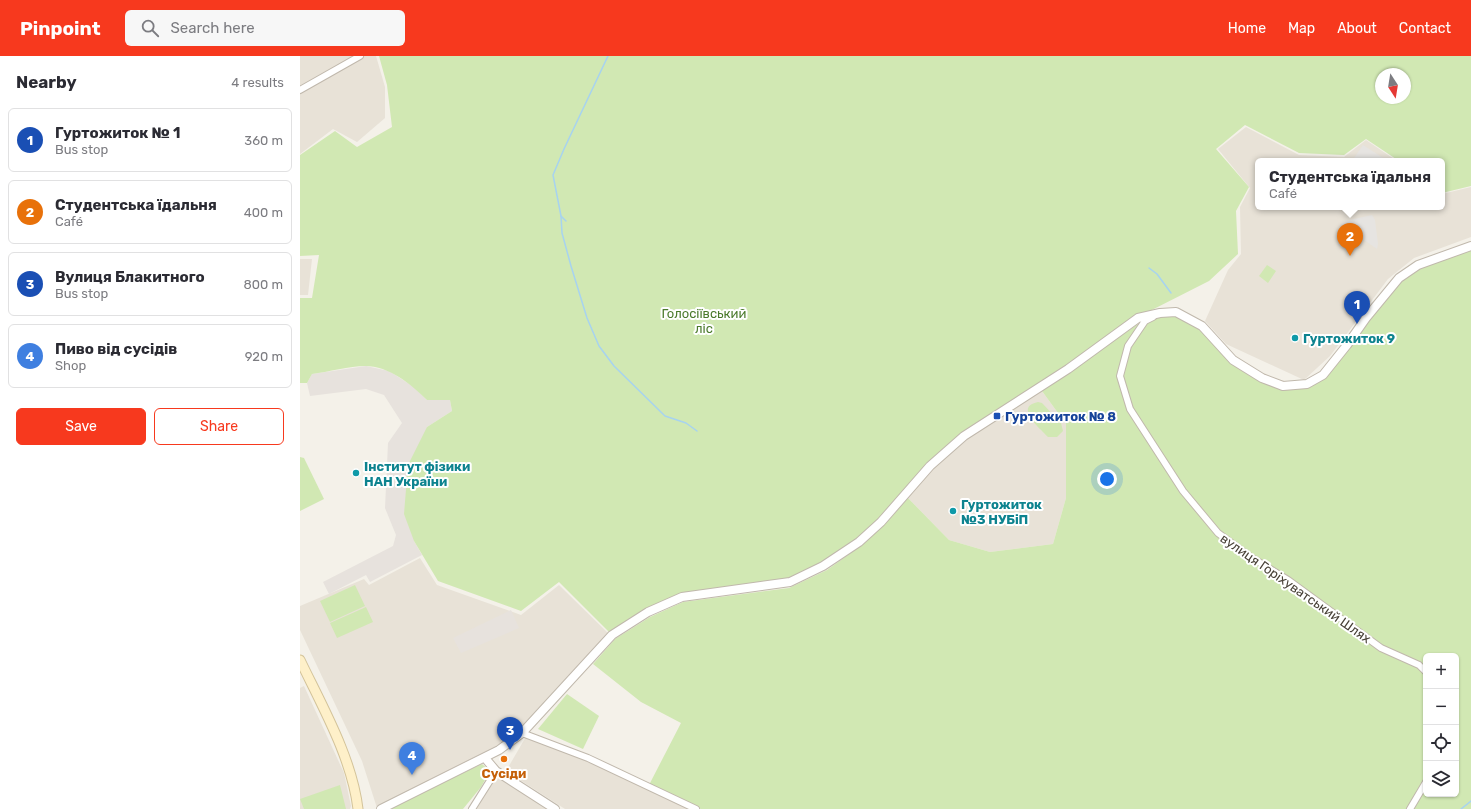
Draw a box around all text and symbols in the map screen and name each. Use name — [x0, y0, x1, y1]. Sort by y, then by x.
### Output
search box — [125, 10, 405, 46]
text: Pinpoint — [20, 17, 101, 40]
icon: search — [139, 17, 161, 39]
text: Search here — [171, 19, 255, 37]
text: Home — [1228, 20, 1266, 37]
text: Map — [1288, 20, 1315, 37]
text: About — [1337, 20, 1377, 37]
text: Contact — [1399, 20, 1451, 37]
north arrow — [1375, 68, 1411, 104]
text: Nearby — [16, 72, 77, 92]
text: 4 results — [231, 75, 284, 90]
text: Гуртожиток № 1 — [55, 124, 181, 142]
text: 1 — [27, 133, 33, 148]
text: 360 m — [244, 133, 283, 148]
text: Bus stop — [55, 142, 108, 157]
popup — [1255, 158, 1445, 210]
text: Студентська їдальня — [1269, 168, 1431, 186]
text: Café — [1269, 186, 1297, 201]
text: Студентська їдальня — [55, 196, 217, 214]
text: 2 — [26, 205, 34, 220]
text: 400 m — [244, 205, 283, 220]
text: Café — [55, 214, 83, 229]
pin: 2 — [1337, 223, 1363, 256]
text: Вулиця Блакитного — [55, 268, 205, 286]
text: 3 — [26, 277, 34, 292]
text: 800 m — [243, 277, 283, 292]
text: Bus stop — [55, 286, 108, 301]
pin: 1 — [1344, 291, 1370, 324]
park label: Голосіївський ліс — [662, 306, 746, 336]
place label: Гуртожиток 9 — [1303, 331, 1395, 346]
marker: Гуртожиток 9 — [1290, 333, 1300, 343]
text: Пиво від сусідів — [55, 340, 177, 358]
text: 4 — [26, 349, 34, 364]
text: 920 m — [245, 349, 283, 364]
text: Shop — [55, 358, 86, 373]
button: Save — [16, 408, 146, 445]
button: Share — [154, 408, 284, 445]
place label: Гуртожиток № 8 — [1005, 409, 1116, 424]
marker: Гуртожиток № 8 — [992, 411, 1002, 421]
place label: Інститут фізики НАН України — [364, 459, 470, 489]
marker: Інститут фізики НАН України — [351, 468, 361, 478]
your location — [1097, 469, 1117, 489]
place label: Гуртожиток №3 НУБіП — [961, 497, 1042, 527]
marker: Гуртожиток №3 НУБіП — [948, 506, 958, 516]
street label: вулиця Горіхуватський Шлях — [1218, 531, 1374, 646]
map controls — [1423, 653, 1459, 797]
button: + — [1423, 653, 1459, 689]
button: − — [1423, 689, 1459, 725]
pin: 3 — [497, 717, 523, 750]
button: locate — [1423, 725, 1459, 761]
pin: 4 — [399, 742, 425, 775]
marker: Сусіди — [499, 754, 509, 764]
button: layers — [1423, 761, 1459, 797]
place label: Сусіди — [482, 766, 526, 781]

